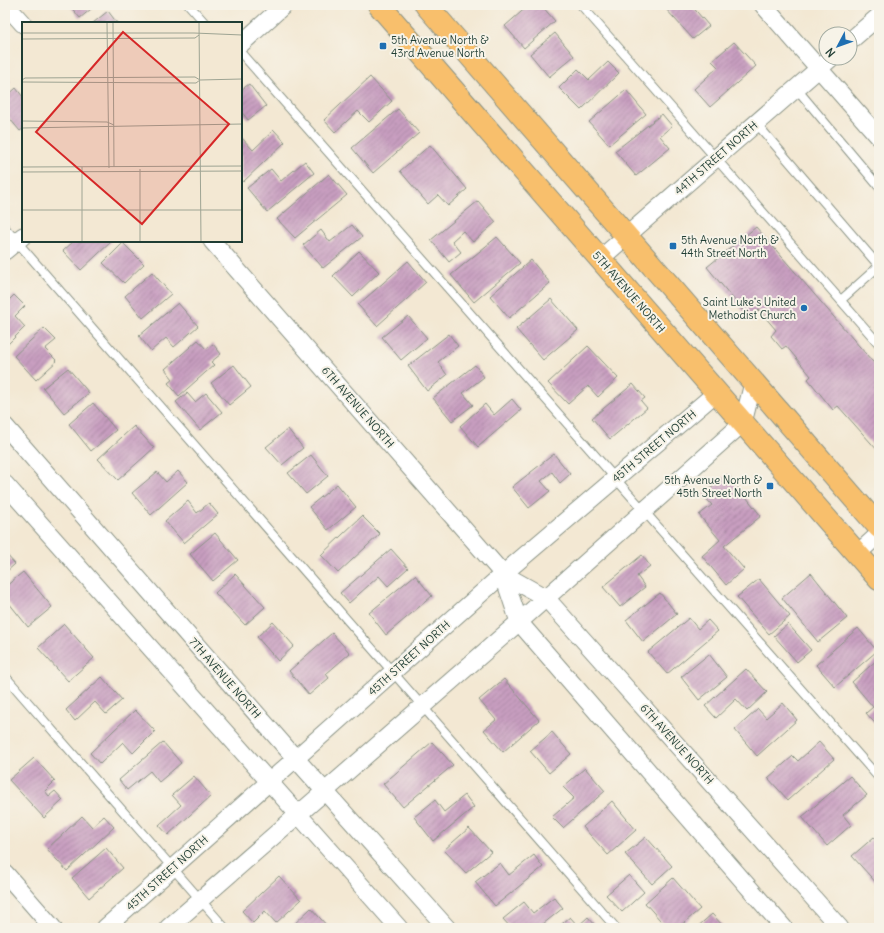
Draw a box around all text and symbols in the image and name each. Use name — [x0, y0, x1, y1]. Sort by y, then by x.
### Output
inset map — [22, 22, 242, 242]
north arrow — [818, 26, 858, 66]
place label: 5th Avenue North & 43rd Avenue North — [391, 33, 489, 60]
marker: 5th Avenue North & 43rd Avenue North — [378, 41, 388, 51]
text: N — [823, 45, 838, 60]
street label: 44TH STREET NORTH — [672, 118, 760, 198]
place label: 5th Avenue North & 44th Street North — [681, 233, 779, 260]
marker: 5th Avenue North & 44th Street North — [668, 241, 678, 251]
street label: 5TH AVENUE NORTH — [590, 248, 668, 336]
place label: Saint Luke's United Methodist Church — [703, 295, 797, 322]
marker: Saint Luke's United Methodist Church — [799, 303, 809, 313]
street label: 6TH AVENUE NORTH — [319, 363, 397, 451]
street label: 45TH STREET NORTH — [609, 407, 699, 485]
place label: 5th Avenue North & 45th Street North — [664, 473, 763, 500]
marker: 5th Avenue North & 45th Street North — [765, 481, 775, 491]
street label: 45TH STREET NORTH — [365, 617, 453, 699]
street label: 7TH AVENUE NORTH — [186, 635, 264, 721]
street label: 6TH AVENUE NORTH — [637, 701, 717, 787]
street label: 45TH STREET NORTH — [123, 832, 211, 914]

